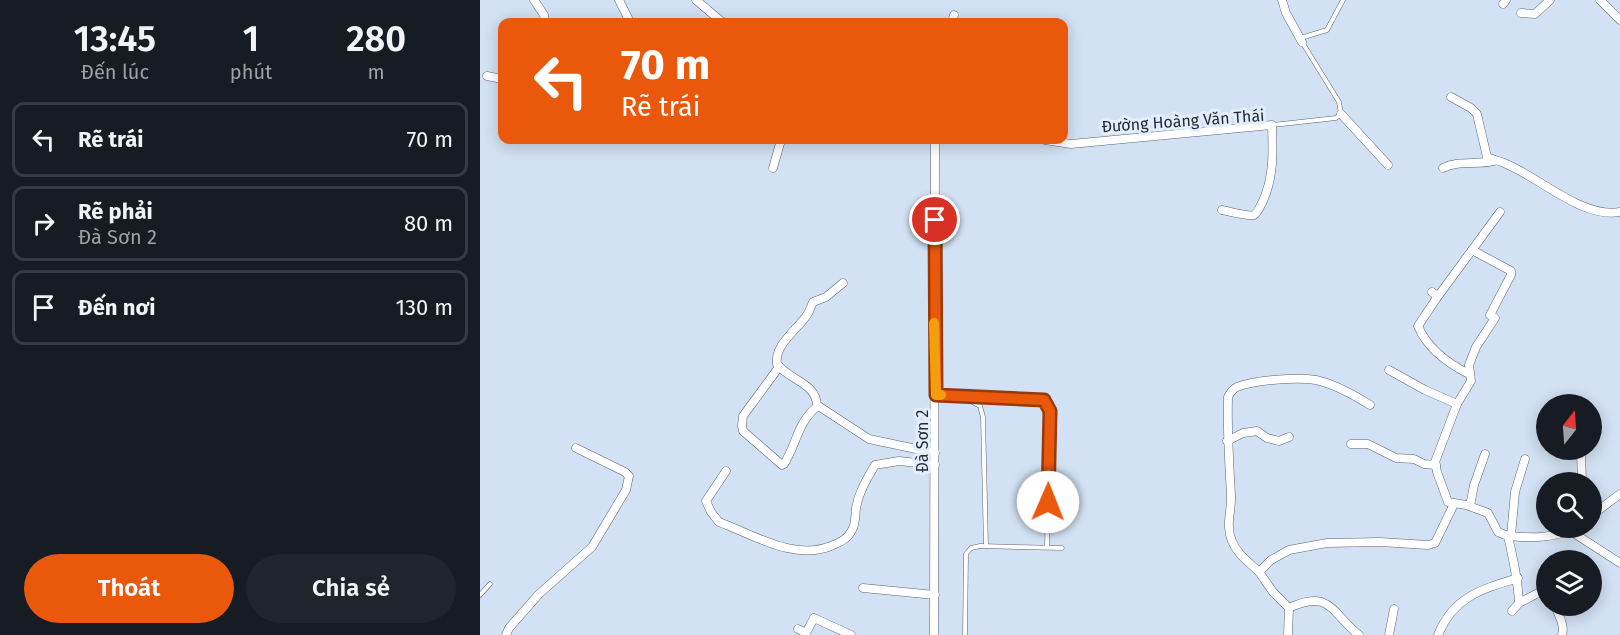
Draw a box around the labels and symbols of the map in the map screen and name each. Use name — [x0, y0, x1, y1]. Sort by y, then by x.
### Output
street label: Đường Hoàng Văn Thái — [1101, 106, 1265, 136]
pin — [909, 194, 960, 245]
north arrow — [1536, 394, 1602, 460]
street label: Đà Sơn 2 — [913, 409, 932, 473]
position arrow — [1016, 470, 1080, 534]

